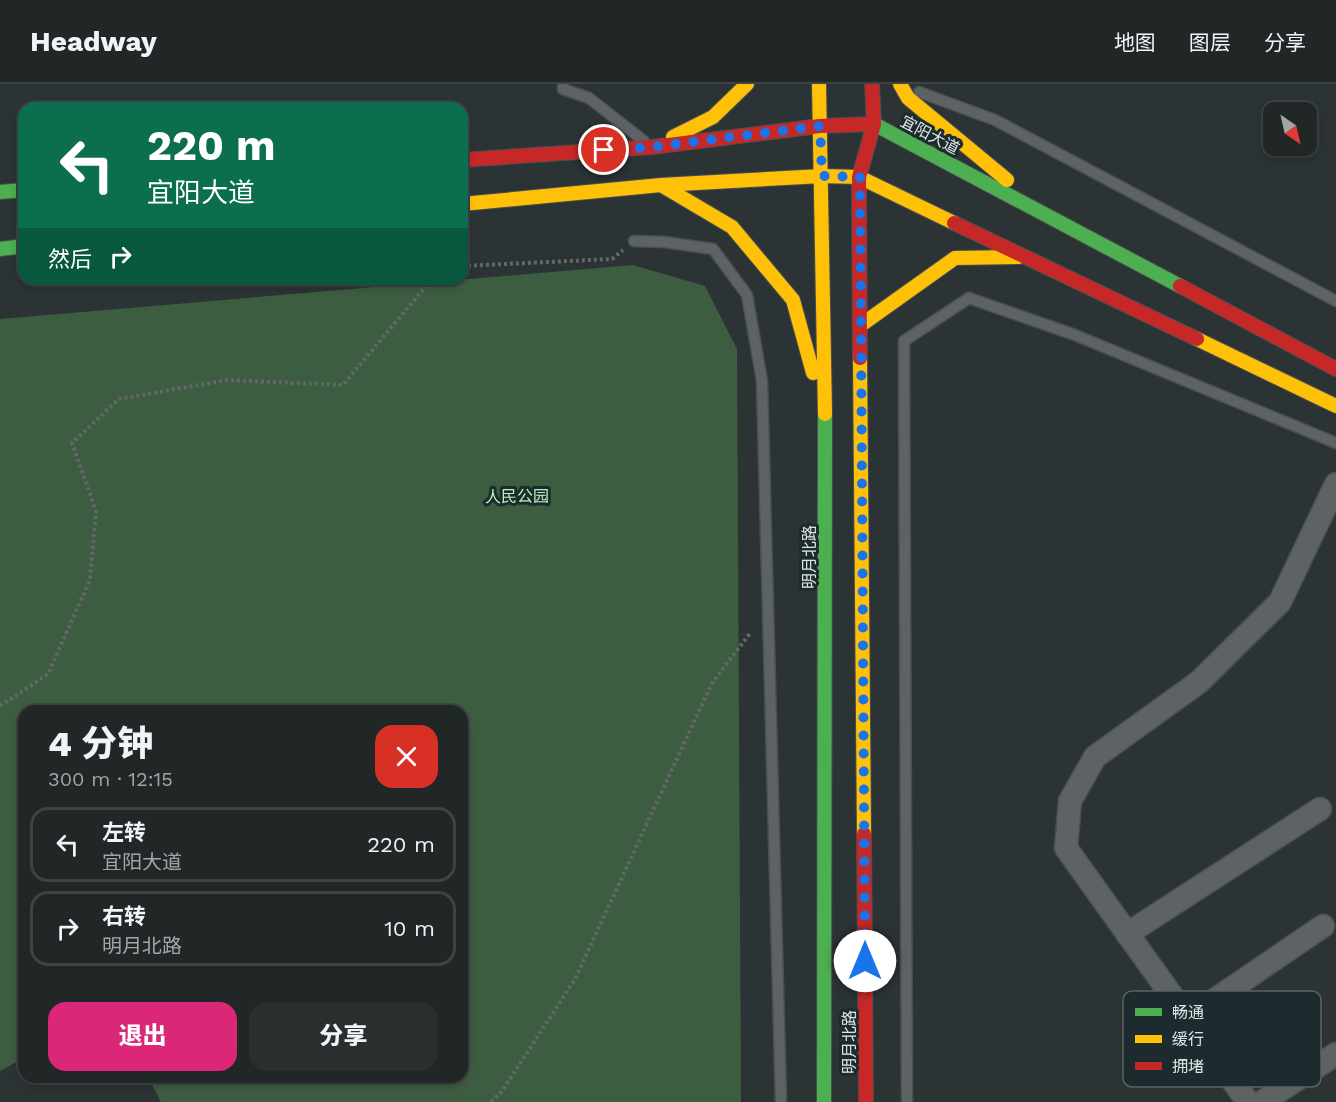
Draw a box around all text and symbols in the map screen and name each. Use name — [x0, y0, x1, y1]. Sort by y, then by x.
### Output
text: Headway — [30, 25, 157, 58]
text: 地图 — [1114, 30, 1156, 55]
text: 图层 — [1189, 30, 1231, 55]
text: 分享 — [1264, 30, 1306, 55]
north arrow — [1263, 102, 1317, 156]
map controls — [1263, 102, 1317, 156]
street label: 宜阳大道 — [897, 112, 963, 158]
text: 220 m — [147, 121, 276, 170]
pin — [578, 124, 629, 175]
icon: left — [48, 126, 126, 204]
icon: arrive — [587, 133, 620, 166]
text: 宜阳大道 — [147, 177, 255, 209]
icon: right — [104, 240, 137, 273]
text: 然后 — [48, 247, 92, 272]
park label: 人民公园 — [485, 487, 549, 506]
street label: 明月北路 — [800, 525, 819, 589]
text: 4 分钟 — [48, 723, 153, 765]
button: close — [375, 725, 438, 788]
text: 300 m · 12:15 — [48, 767, 173, 791]
text: 左转 — [102, 820, 146, 845]
icon: left — [51, 828, 84, 861]
text: 220 m — [367, 832, 435, 857]
text: 宜阳大道 — [102, 850, 182, 874]
text: 右转 — [102, 904, 146, 929]
icon: right — [51, 912, 84, 945]
text: 10 m — [384, 916, 435, 941]
position arrow — [833, 929, 897, 993]
text: 明月北路 — [102, 934, 182, 958]
legend — [1123, 991, 1321, 1087]
button: 退出 — [48, 1002, 237, 1071]
button: 分享 — [249, 1002, 438, 1071]
text: 畅通 — [1172, 1003, 1204, 1022]
street label: 明月北路 — [840, 1010, 859, 1074]
text: 缓行 — [1172, 1030, 1204, 1049]
text: 拥堵 — [1172, 1057, 1204, 1076]

